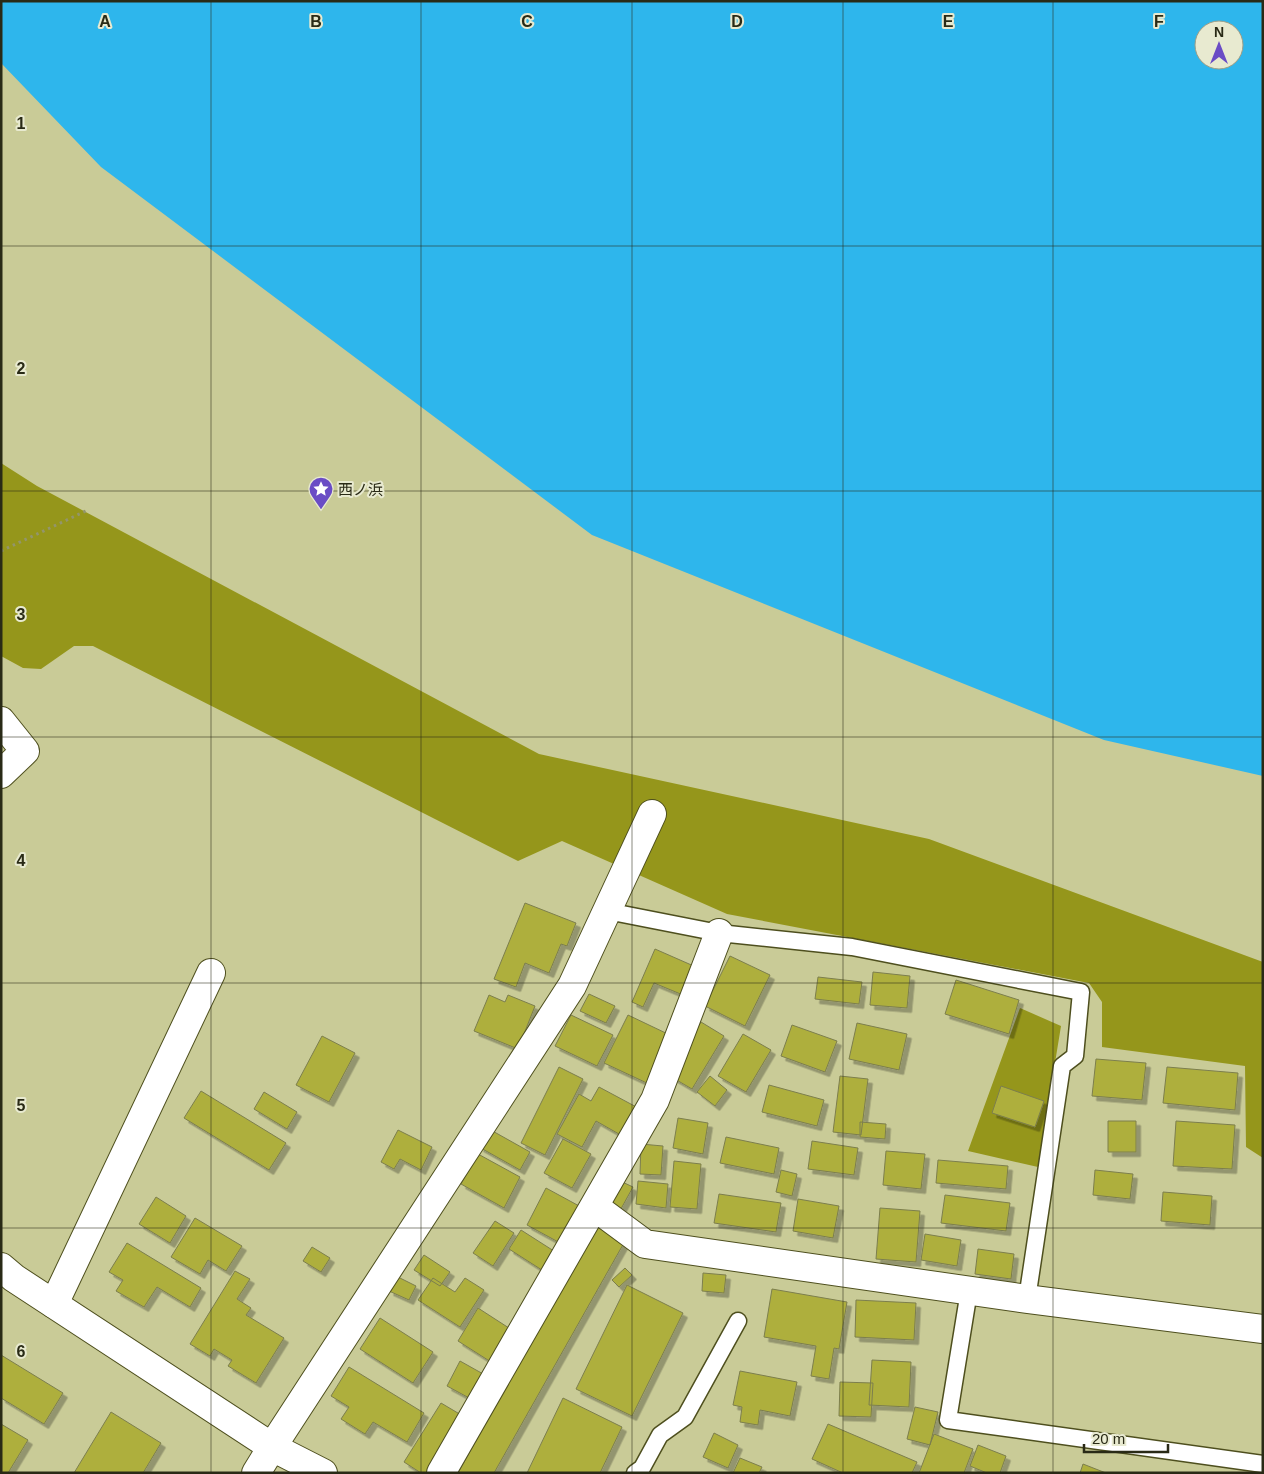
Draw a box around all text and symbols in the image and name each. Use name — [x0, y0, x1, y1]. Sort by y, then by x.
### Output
text: A — [99, 13, 111, 30]
text: B — [310, 13, 322, 30]
text: C — [521, 13, 533, 30]
text: D — [731, 13, 743, 30]
text: E — [943, 13, 954, 30]
text: F — [1154, 13, 1164, 30]
north arrow — [1194, 20, 1244, 70]
text: N — [1214, 24, 1224, 40]
text: 1 — [17, 115, 26, 132]
text: 2 — [17, 360, 26, 377]
place icon: 西ノ浜 — [308, 476, 334, 510]
place label: 西ノ浜 — [338, 481, 383, 498]
text: 3 — [17, 606, 26, 623]
text: 4 — [17, 852, 26, 869]
text: 5 — [17, 1097, 26, 1114]
text: 6 — [17, 1343, 26, 1360]
scale bar — [1084, 1422, 1168, 1454]
text: 20 m — [1092, 1430, 1125, 1447]

